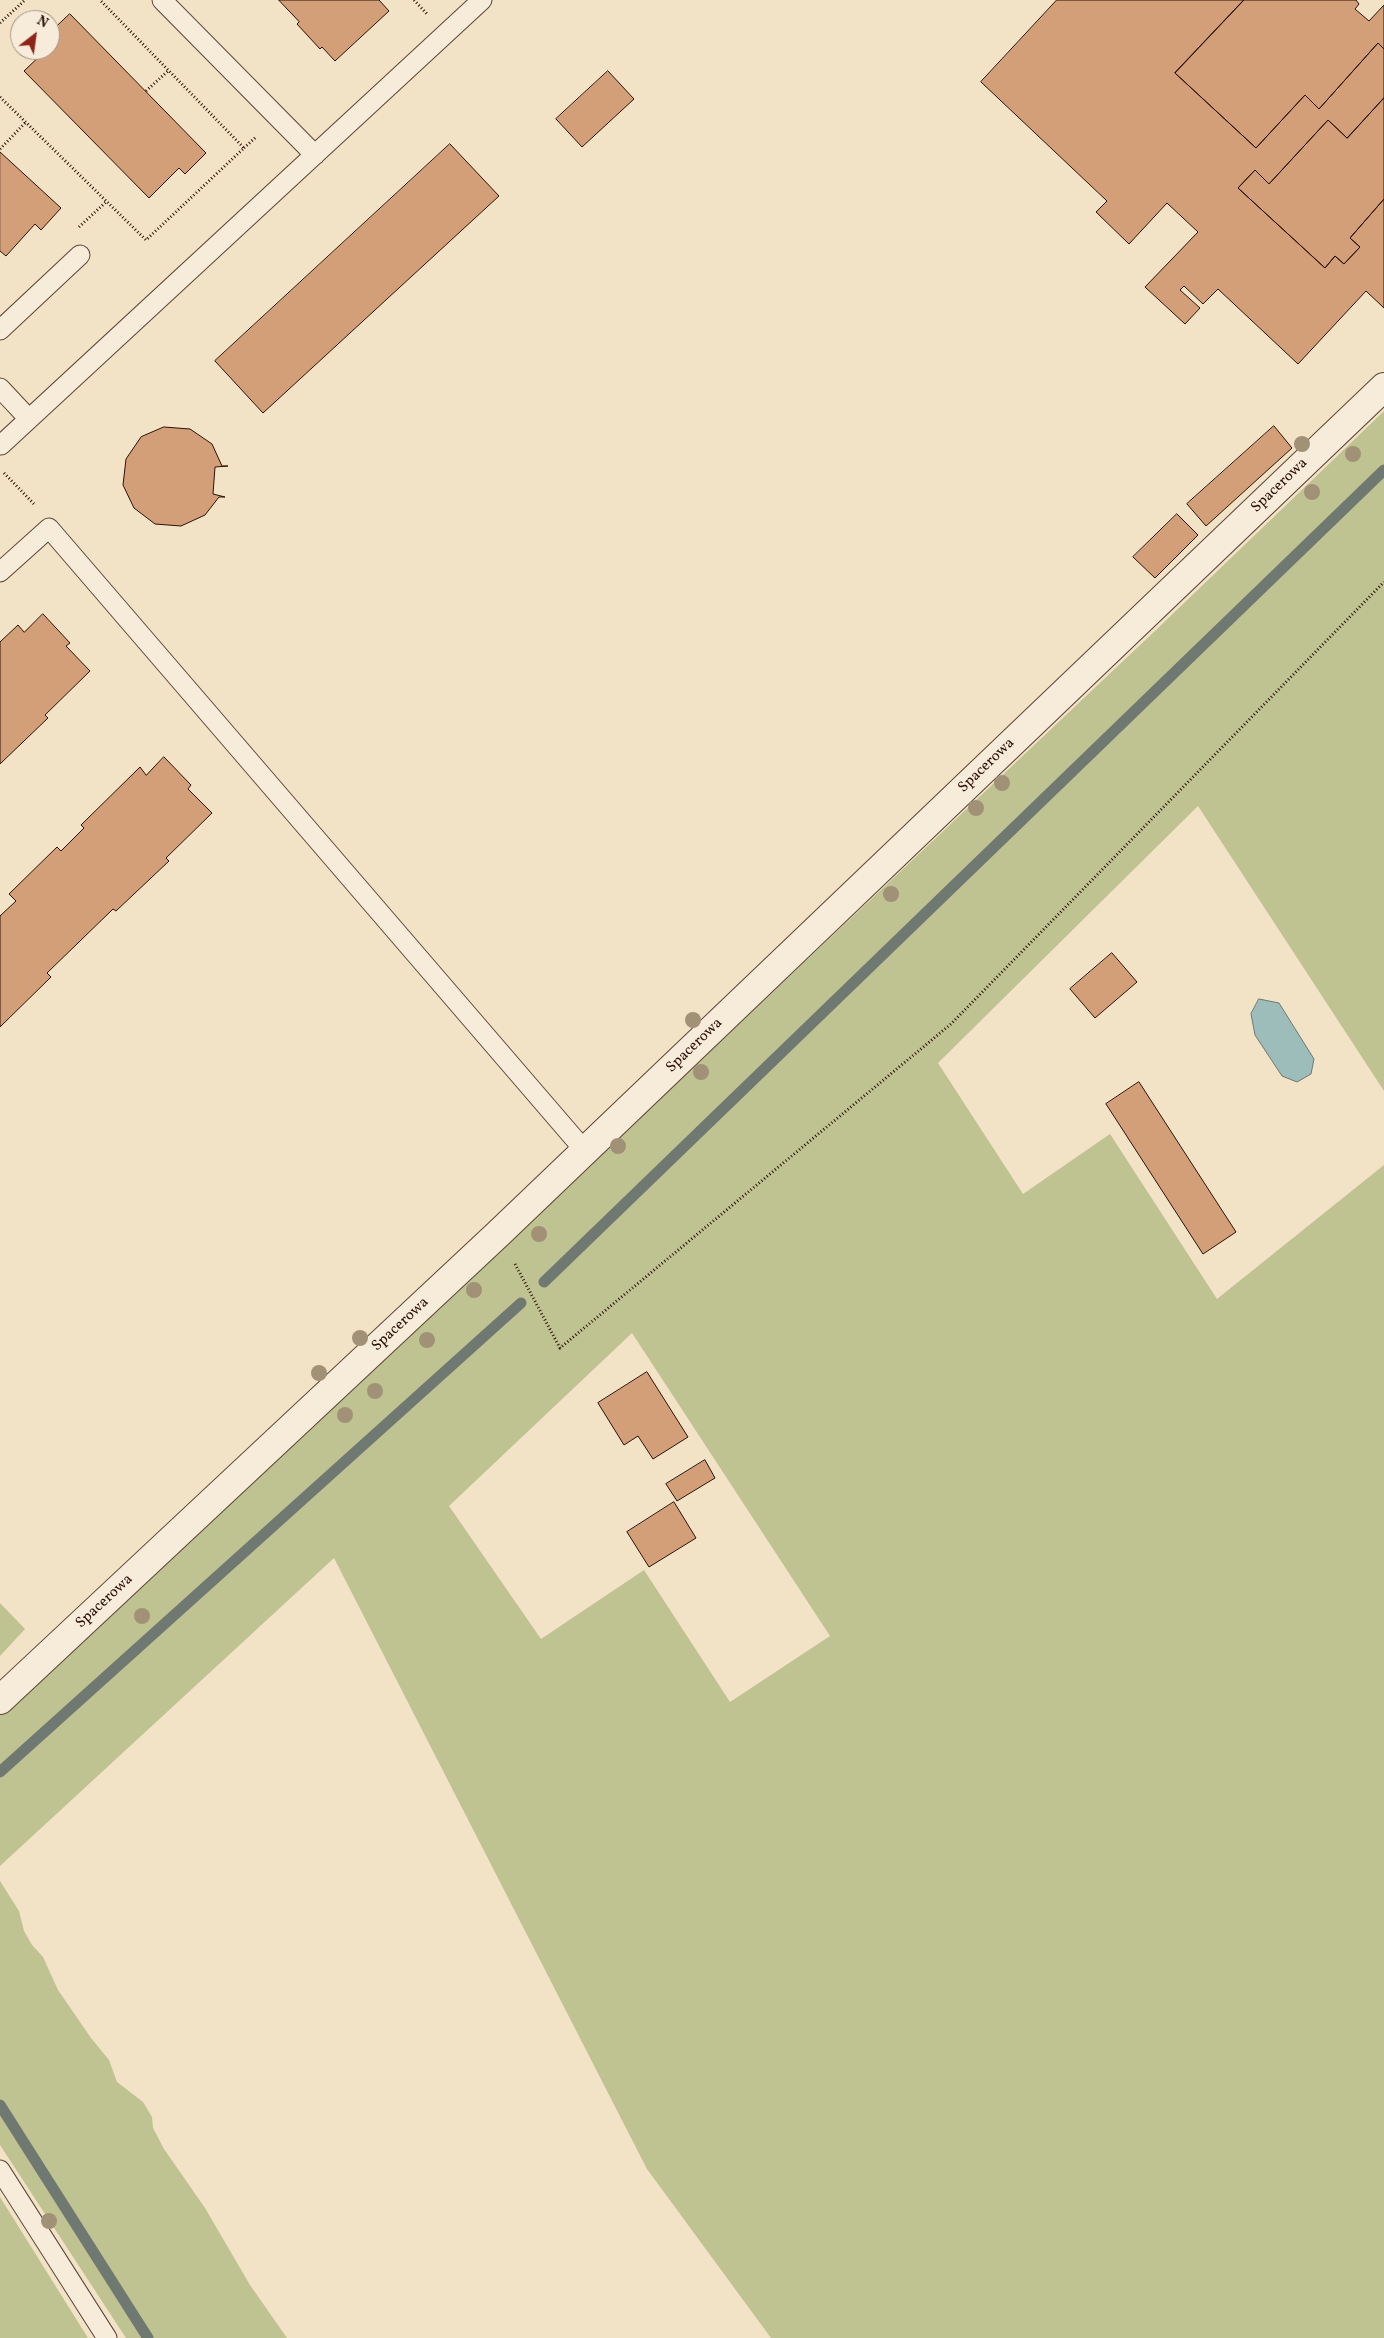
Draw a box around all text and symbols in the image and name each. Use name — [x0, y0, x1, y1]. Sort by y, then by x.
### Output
north arrow — [10, 10, 60, 60]
text: N — [33, 12, 51, 33]
street label: Spacerowa — [1248, 455, 1312, 517]
street label: Spacerowa — [955, 735, 1019, 797]
street label: Spacerowa — [663, 1015, 727, 1077]
street label: Spacerowa — [369, 1294, 433, 1356]
street label: Spacerowa — [73, 1571, 137, 1633]

